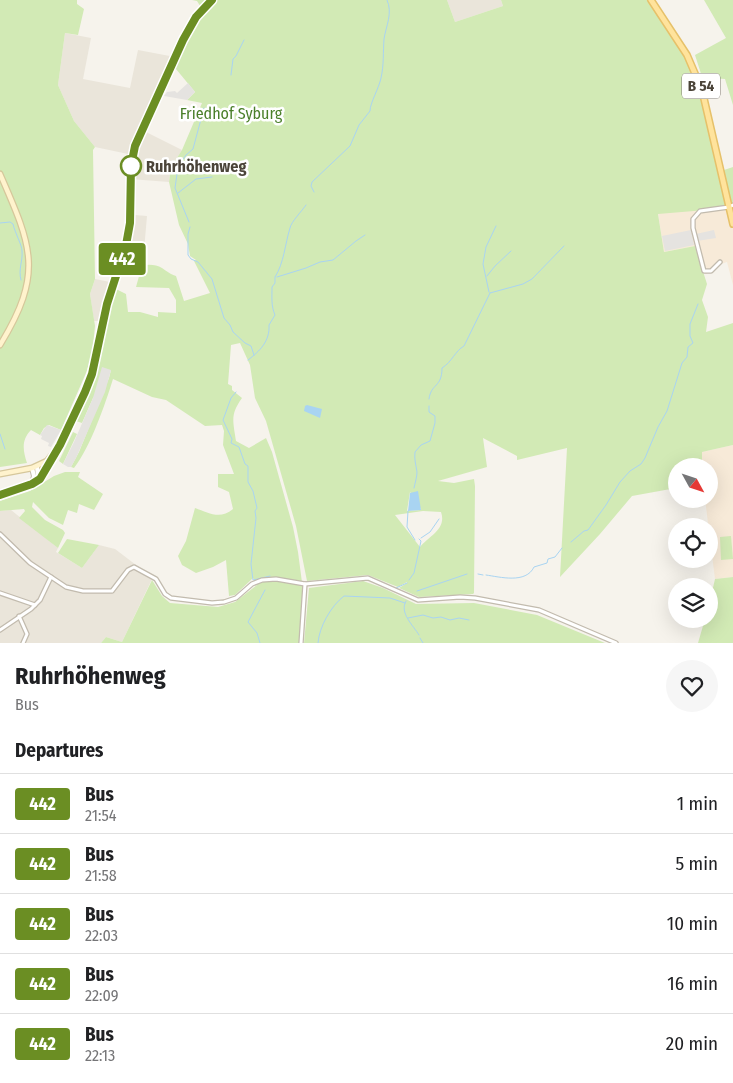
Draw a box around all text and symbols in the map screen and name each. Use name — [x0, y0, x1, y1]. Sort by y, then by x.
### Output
road number: B 54 — [682, 74, 720, 98]
park label: Friedhof Syburg — [180, 104, 283, 123]
marker: Ruhrhöhenweg — [120, 155, 142, 177]
place label: Ruhrhöhenweg — [146, 157, 246, 176]
line badge: 442 — [93, 243, 151, 275]
text: 442 — [109, 248, 135, 270]
north arrow — [668, 458, 718, 508]
map controls — [668, 458, 718, 628]
button: locate — [668, 518, 718, 568]
button: layers — [668, 578, 718, 628]
button: heart — [666, 660, 718, 712]
text: Ruhrhöhenweg — [15, 662, 166, 690]
text: Bus — [15, 695, 39, 714]
text: Departures — [15, 739, 103, 762]
text: Bus — [85, 783, 114, 806]
text: 1 min — [677, 792, 718, 815]
text: 442 — [29, 793, 56, 815]
text: 21:54 — [85, 806, 117, 825]
text: Bus — [85, 843, 114, 866]
text: 5 min — [675, 852, 718, 875]
text: 442 — [29, 853, 56, 875]
text: 21:58 — [85, 866, 117, 885]
text: Bus — [85, 903, 114, 926]
text: 10 min — [667, 912, 718, 935]
text: 442 — [29, 913, 56, 935]
text: 22:03 — [85, 926, 118, 945]
text: Bus — [85, 963, 114, 986]
text: 16 min — [667, 972, 718, 995]
text: 442 — [29, 973, 56, 995]
text: 22:09 — [85, 986, 119, 1005]
text: Bus — [85, 1023, 114, 1046]
text: 20 min — [666, 1032, 718, 1055]
text: 442 — [29, 1033, 56, 1055]
text: 22:13 — [85, 1046, 115, 1065]

